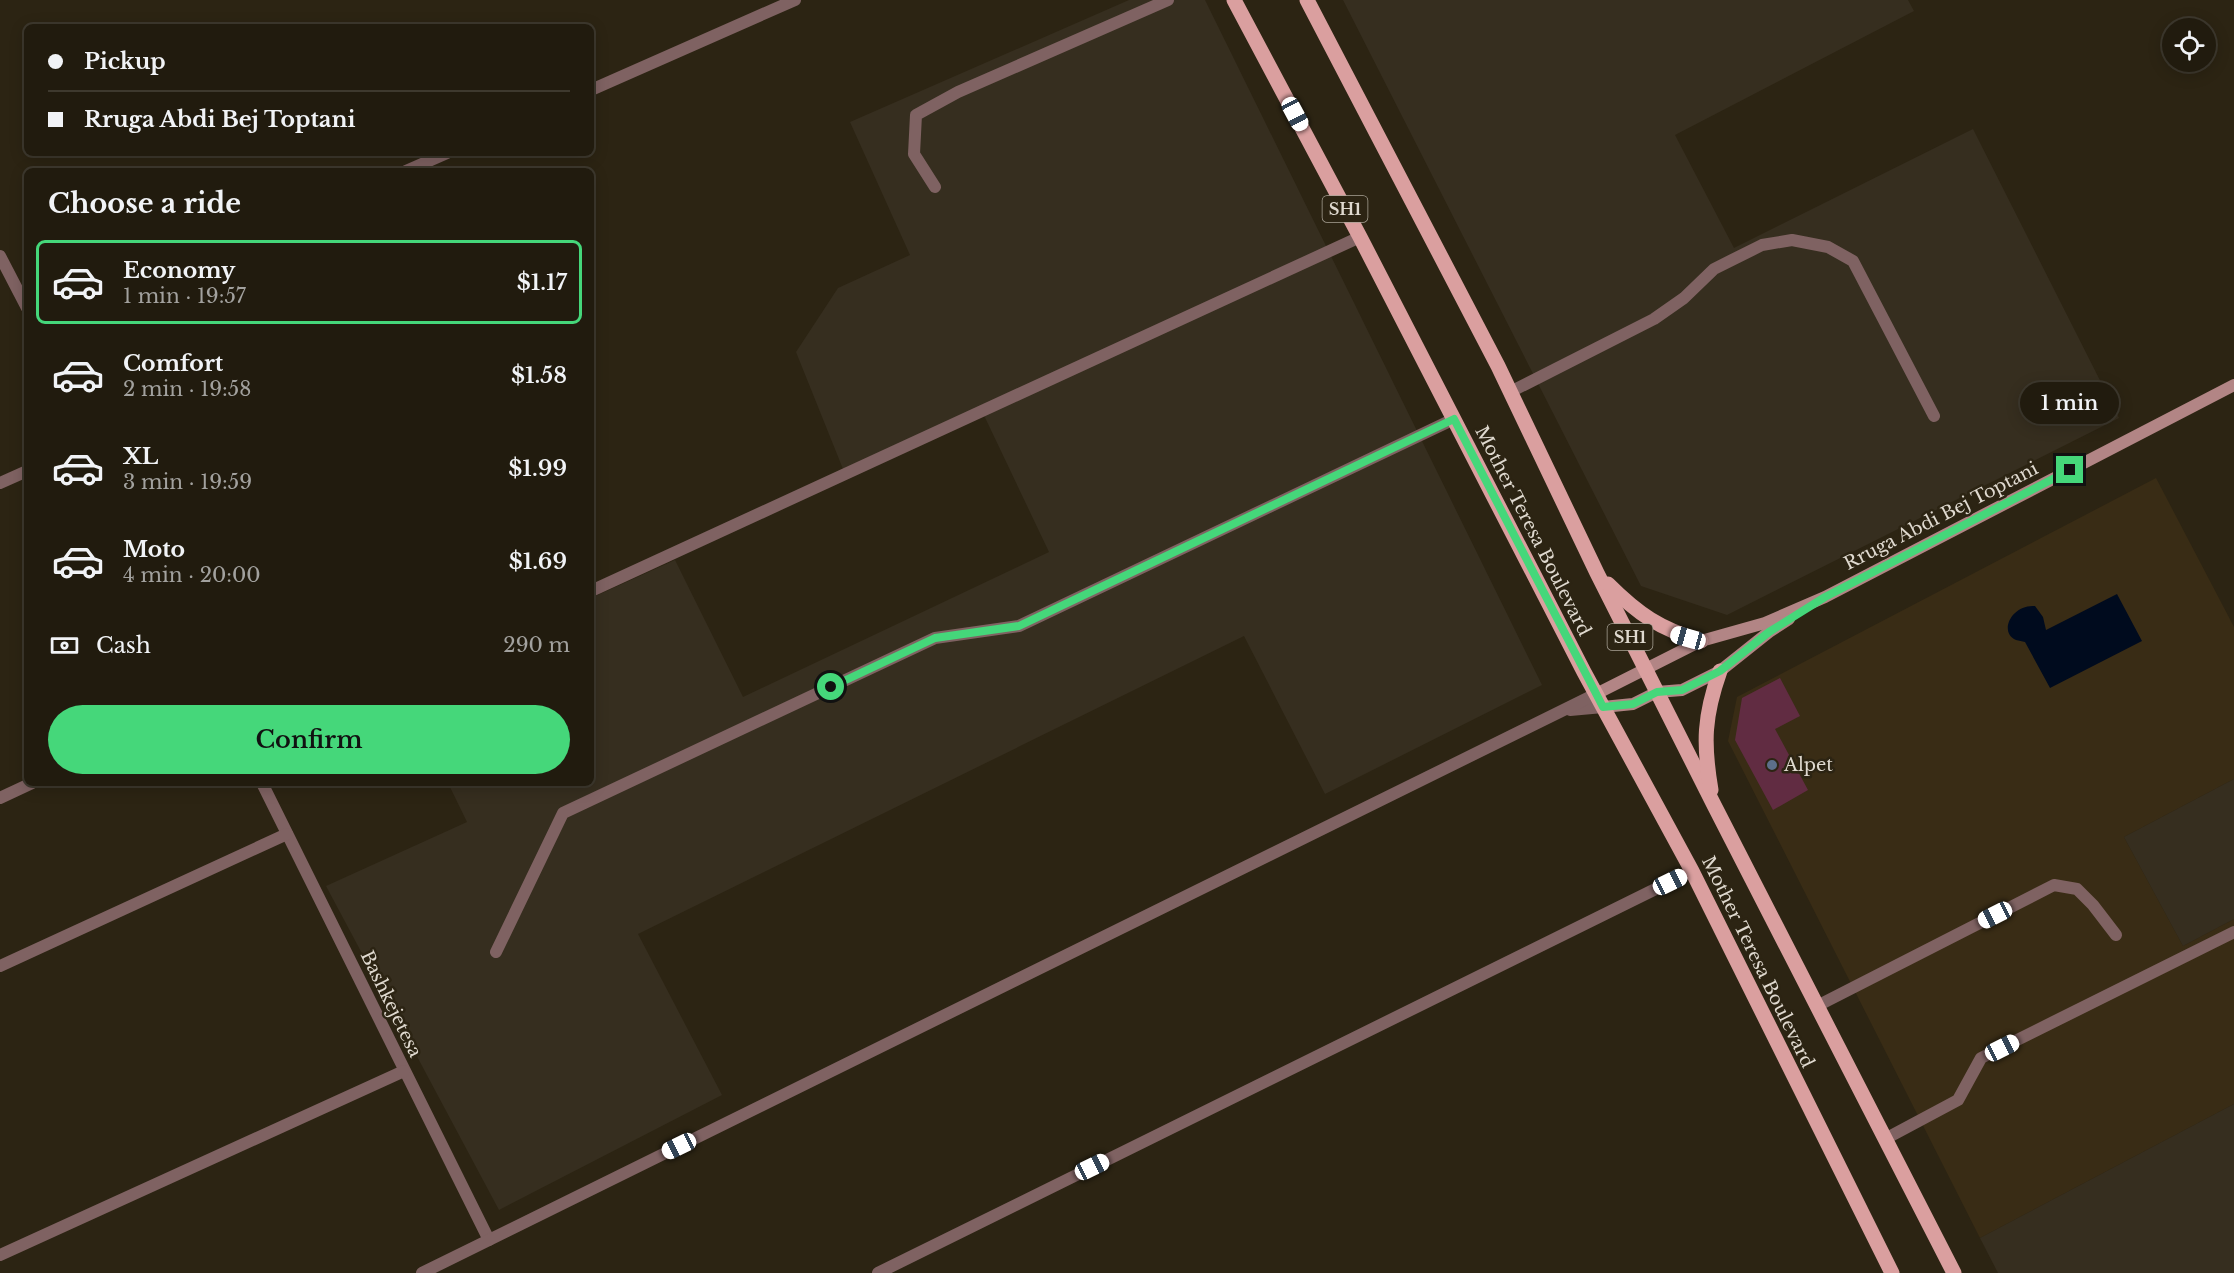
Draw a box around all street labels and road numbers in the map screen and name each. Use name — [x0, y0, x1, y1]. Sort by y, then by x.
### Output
road number: SH1 — [1322, 196, 1368, 222]
street label: Mother Teresa Boulevard — [1470, 422, 1596, 640]
street label: Rruga Abdi Bej Toptani — [1840, 457, 2042, 575]
road number: SH1 — [1608, 624, 1652, 650]
street label: Mother Teresa Boulevard — [1697, 853, 1819, 1071]
street label: Bashkejetesa — [356, 947, 426, 1061]

